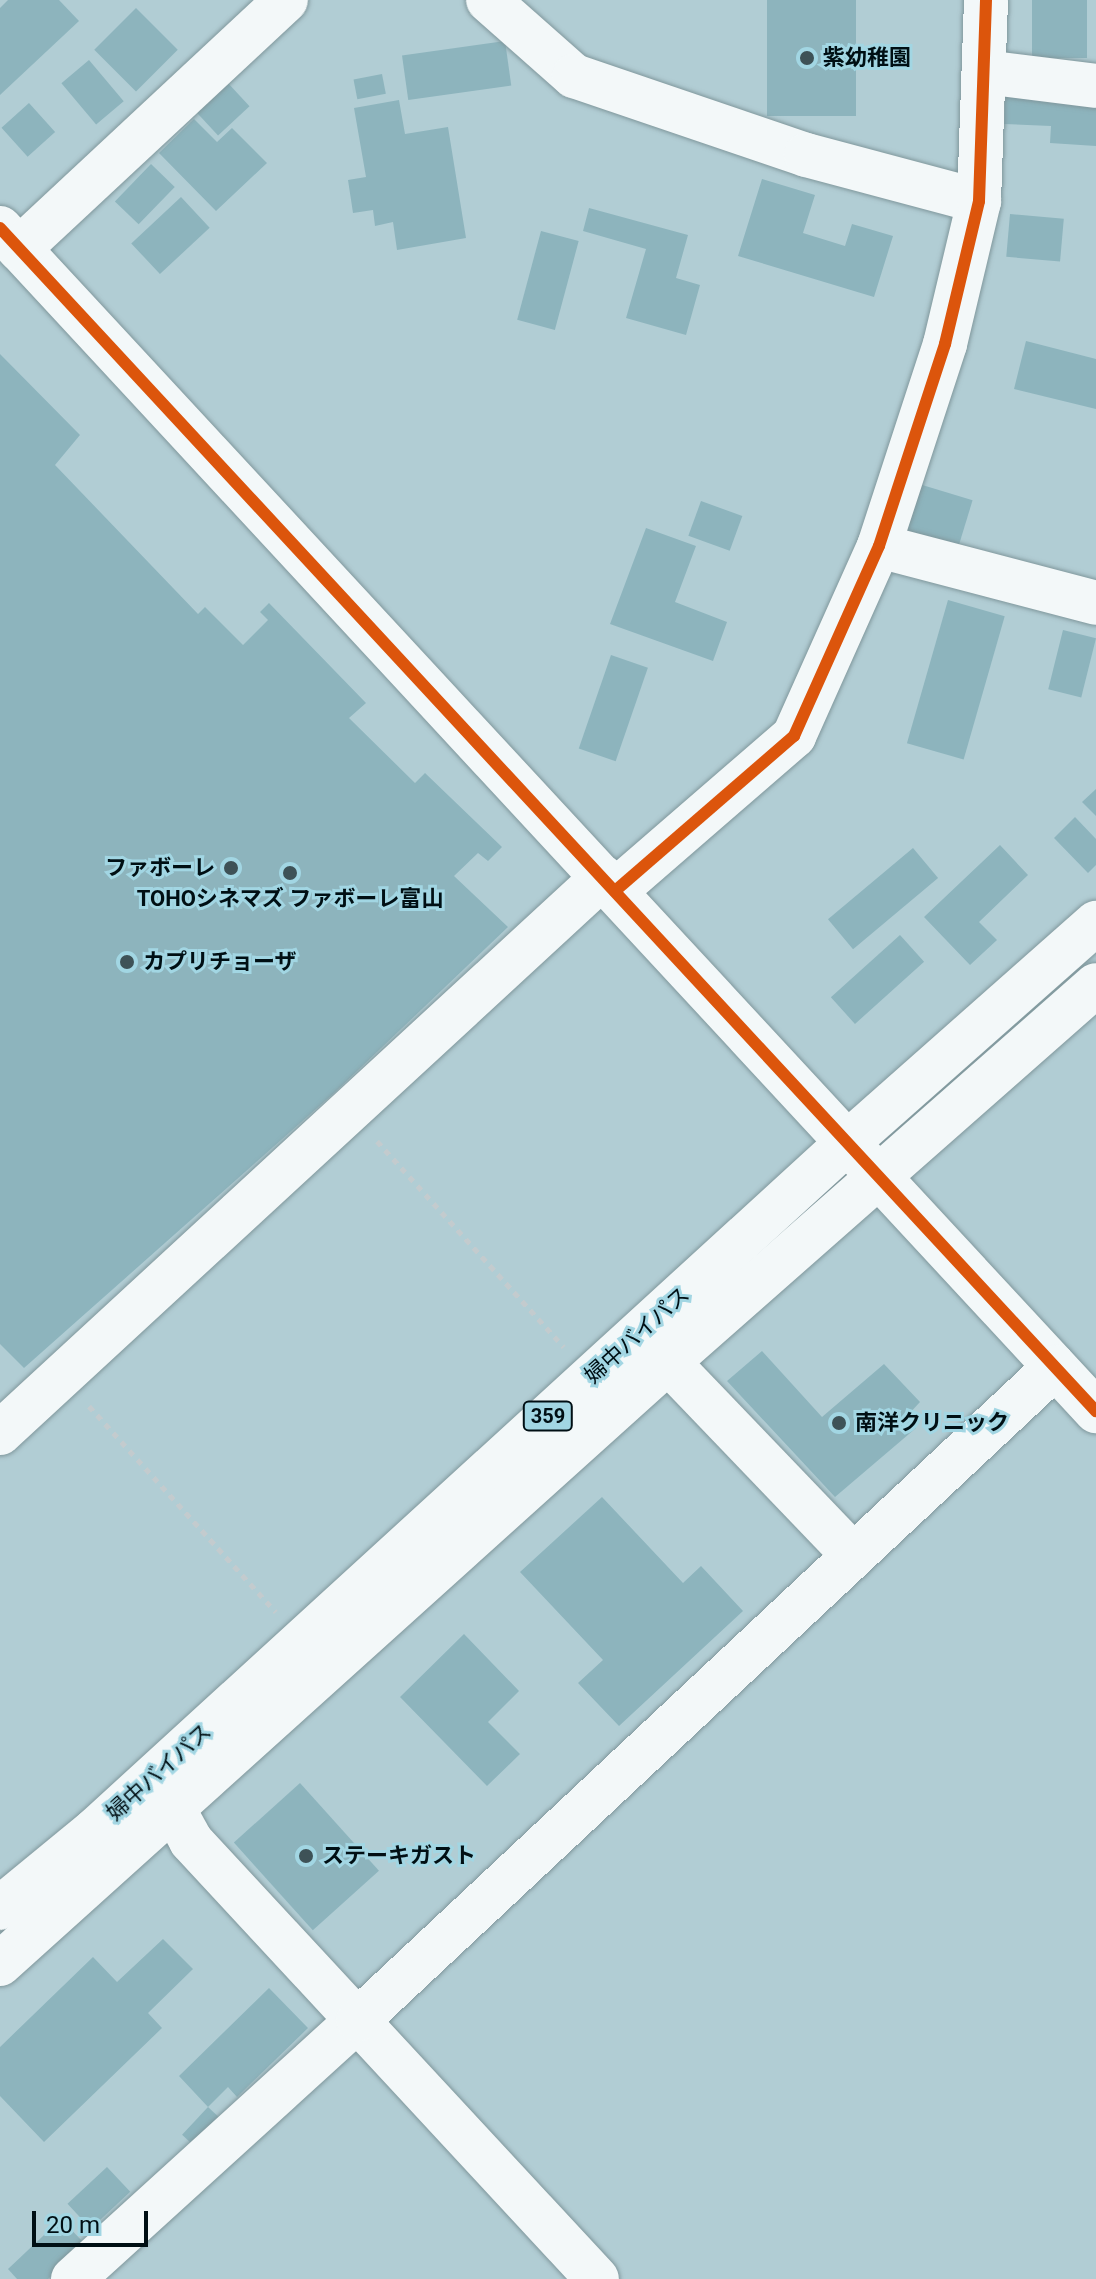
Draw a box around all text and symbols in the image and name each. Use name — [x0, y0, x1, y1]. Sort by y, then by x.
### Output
place label: 紫幼稚園 — [823, 45, 911, 71]
marker: 紫幼稚園 — [798, 49, 816, 67]
place label: ファボーレ — [105, 855, 215, 881]
marker: ファボーレ — [222, 859, 240, 877]
marker: TOHOシネマズ ファボーレ富山 — [281, 864, 299, 882]
place label: TOHOシネマズ ファボーレ富山 — [137, 886, 443, 912]
place label: カプリチョーザ — [143, 949, 297, 975]
marker: カプリチョーザ — [118, 953, 136, 971]
street label: 婦中バイパス — [579, 1281, 695, 1389]
road number: 359 — [522, 1400, 574, 1432]
place label: 南洋クリニック — [855, 1410, 1009, 1436]
marker: 南洋クリニック — [830, 1414, 848, 1432]
street label: 婦中バイパス — [101, 1718, 217, 1826]
place label: ステーキガスト — [322, 1843, 476, 1869]
marker: ステーキガスト — [297, 1847, 315, 1865]
scale bar — [36, 2195, 152, 2245]
text: 20 m — [46, 2211, 100, 2239]

